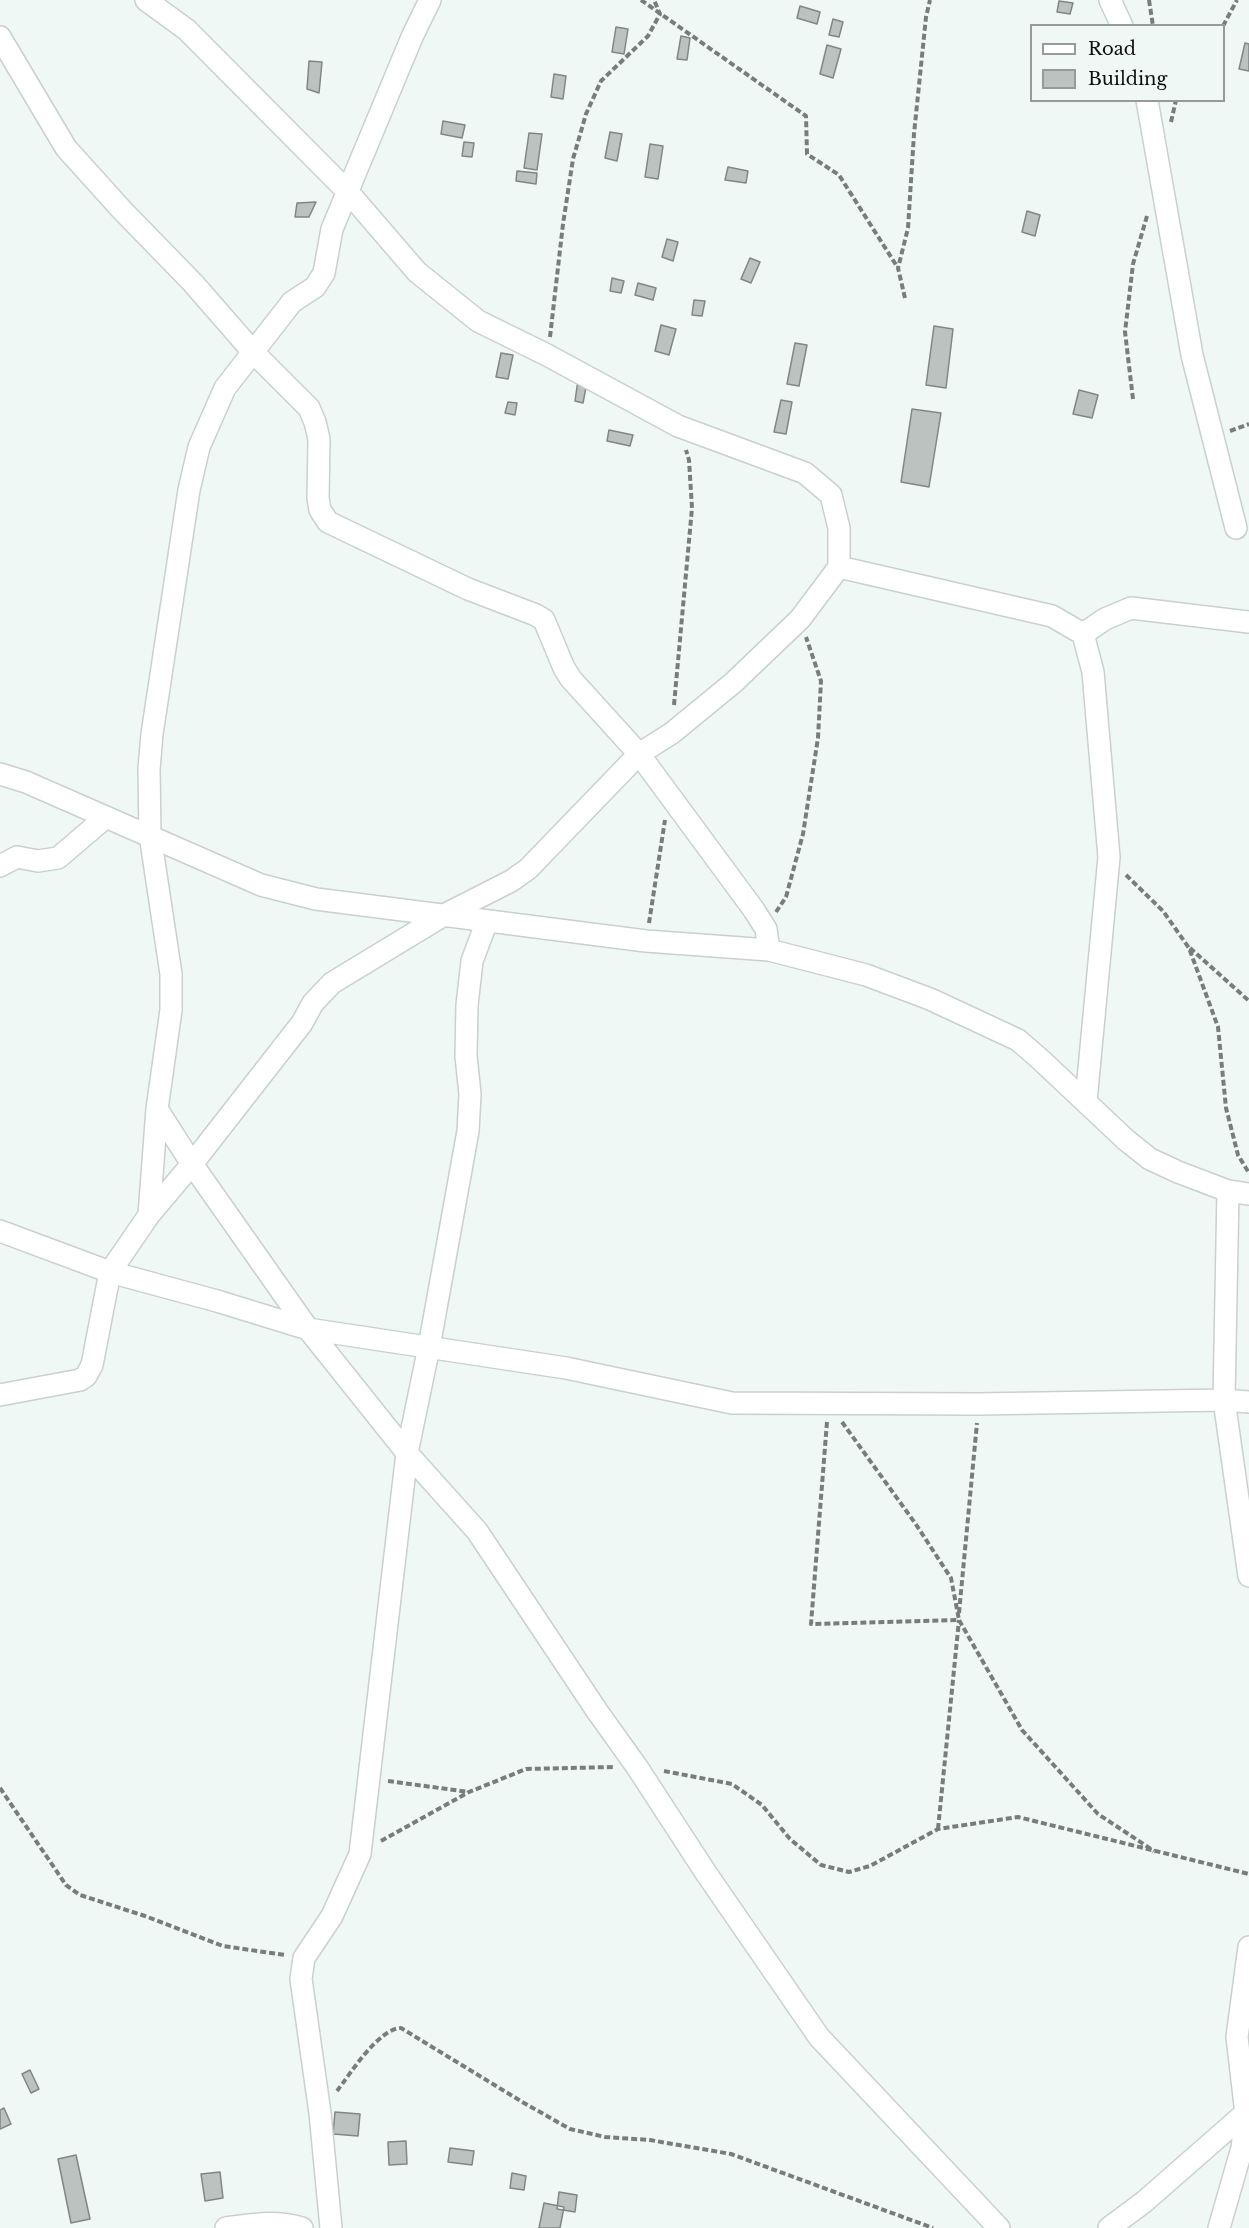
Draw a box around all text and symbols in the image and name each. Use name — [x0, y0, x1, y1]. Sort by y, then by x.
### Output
legend — [1030, 24, 1225, 102]
text: Road — [1088, 38, 1136, 60]
text: Building — [1088, 68, 1167, 90]

